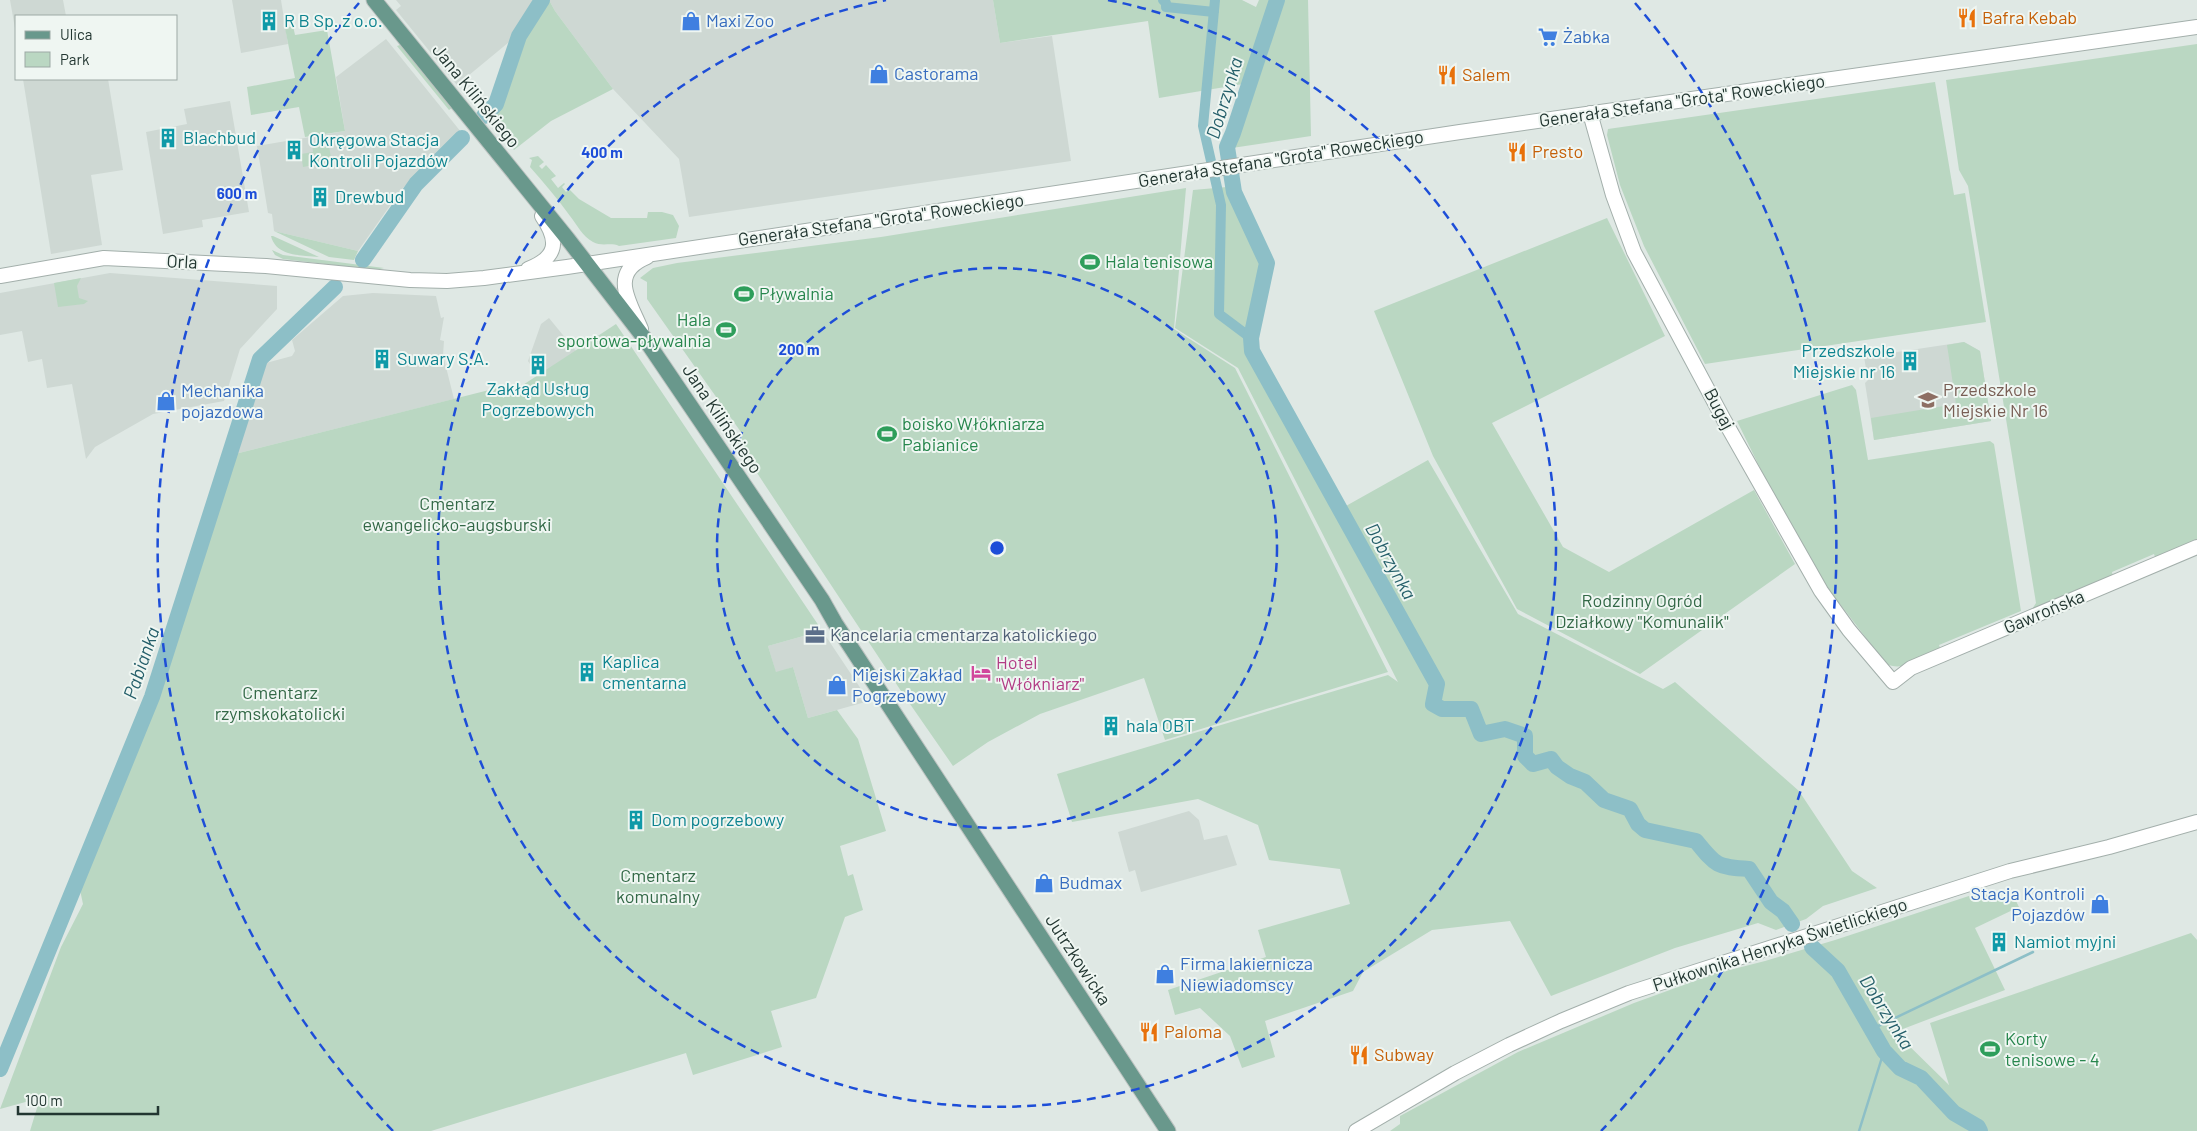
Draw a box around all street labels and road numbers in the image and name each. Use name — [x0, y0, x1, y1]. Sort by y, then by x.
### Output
street label: Jana Kilińskiego — [428, 39, 525, 152]
street label: Generała Stefana "Grota" Roweckiego — [1537, 69, 1826, 131]
street label: Generała Stefana "Grota" Roweckiego — [1137, 125, 1425, 191]
street label: Generała Stefana "Grota" Roweckiego — [736, 188, 1025, 250]
street label: Orla — [166, 249, 198, 273]
street label: Jana Kilińskiego — [678, 359, 768, 477]
street label: Bugaj — [1700, 384, 1740, 433]
street label: Gawrońska — [2000, 584, 2087, 638]
street label: Pułkownika Henryka Świetlickiego — [1650, 892, 1910, 996]
street label: Jutrzkowicka — [1041, 910, 1116, 1009]

